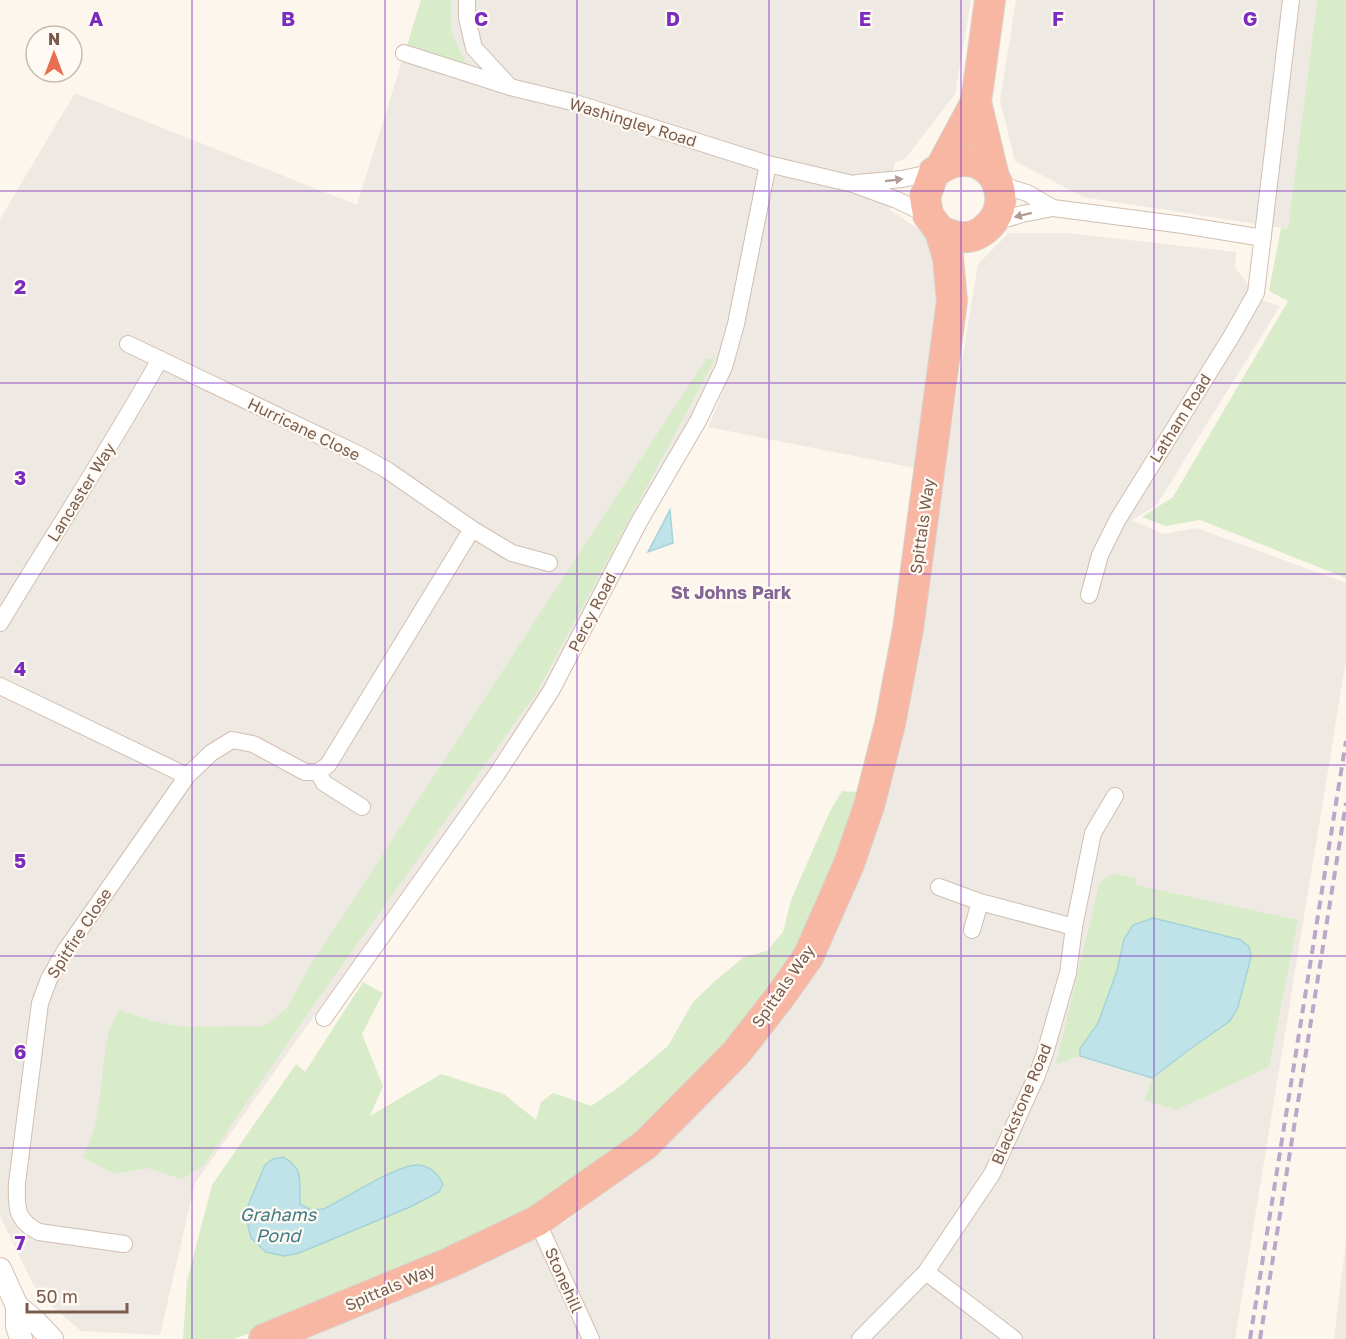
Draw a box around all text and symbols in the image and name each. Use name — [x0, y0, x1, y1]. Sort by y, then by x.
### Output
text: A — [89, 6, 103, 30]
text: B — [281, 6, 295, 30]
text: C — [474, 6, 488, 30]
text: D — [666, 6, 680, 30]
text: E — [859, 6, 871, 30]
text: F — [1052, 6, 1064, 30]
text: G — [1243, 6, 1257, 30]
north arrow — [24, 24, 84, 84]
text: N — [48, 29, 60, 49]
street label: Washingley Road — [567, 93, 699, 151]
one-way arrow — [885, 175, 904, 184]
one-way arrow — [1014, 210, 1032, 220]
text: 2 — [14, 274, 26, 298]
street label: Latham Road — [1145, 370, 1215, 466]
street label: Hurricane Close — [244, 393, 364, 465]
street label: Lancaster Way — [43, 439, 119, 545]
text: 3 — [14, 465, 26, 489]
street label: Spittals Way — [905, 477, 939, 575]
street label: Percy Road — [564, 569, 620, 655]
district label: St Johns Park — [671, 581, 792, 603]
text: 4 — [14, 656, 26, 680]
text: 5 — [14, 848, 26, 872]
street label: Spitfire Close — [42, 884, 116, 982]
street label: Spittals Way — [747, 941, 819, 1031]
text: 6 — [14, 1039, 26, 1063]
street label: Blackstone Road — [987, 1041, 1055, 1167]
water label: Grahams Pond — [240, 1203, 318, 1246]
text: 7 — [15, 1230, 26, 1254]
street label: Stonehill — [541, 1244, 587, 1316]
street label: Spittals Way — [342, 1259, 438, 1315]
scale bar — [27, 1276, 128, 1314]
text: 50 m — [36, 1285, 78, 1307]

